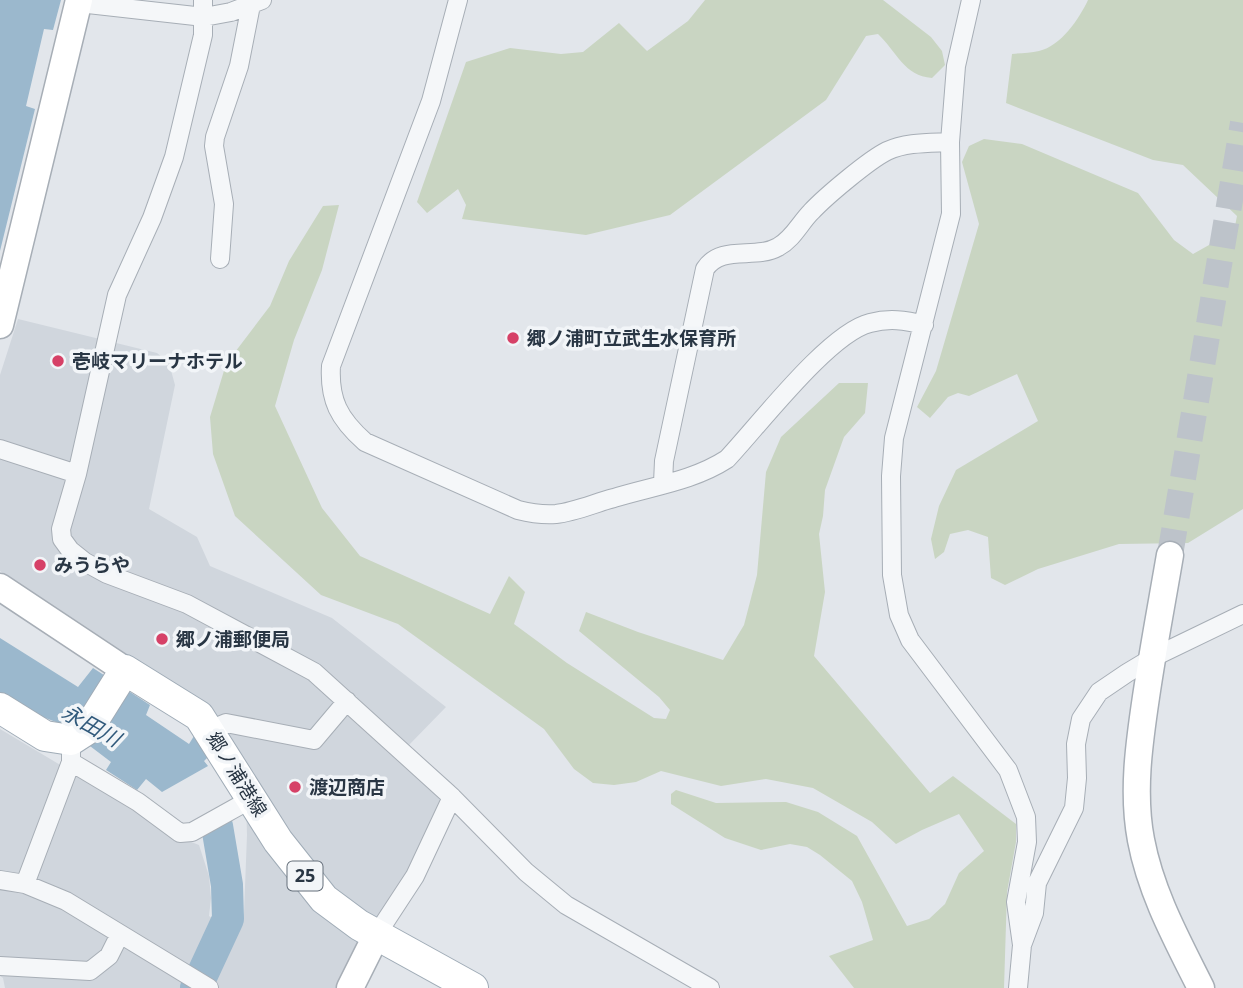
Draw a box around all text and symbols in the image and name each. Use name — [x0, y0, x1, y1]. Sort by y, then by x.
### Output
place label: 郷ノ浦町立武生水保育所 — [527, 325, 736, 351]
marker: 郷ノ浦町立武生水保育所 — [505, 330, 521, 346]
place label: 壱岐マリーナホテル — [72, 348, 243, 374]
marker: 壱岐マリーナホテル — [50, 353, 66, 369]
place label: みうらや — [54, 552, 130, 578]
marker: みうらや — [32, 557, 48, 573]
place label: 郷ノ浦郵便局 — [176, 626, 290, 652]
marker: 郷ノ浦郵便局 — [154, 631, 170, 647]
water label: 永田川 — [57, 698, 128, 754]
street label: 郷ノ浦港線 — [201, 727, 273, 821]
place label: 渡辺商店 — [309, 774, 385, 800]
marker: 渡辺商店 — [287, 779, 303, 795]
road number: 25 — [288, 862, 322, 890]

